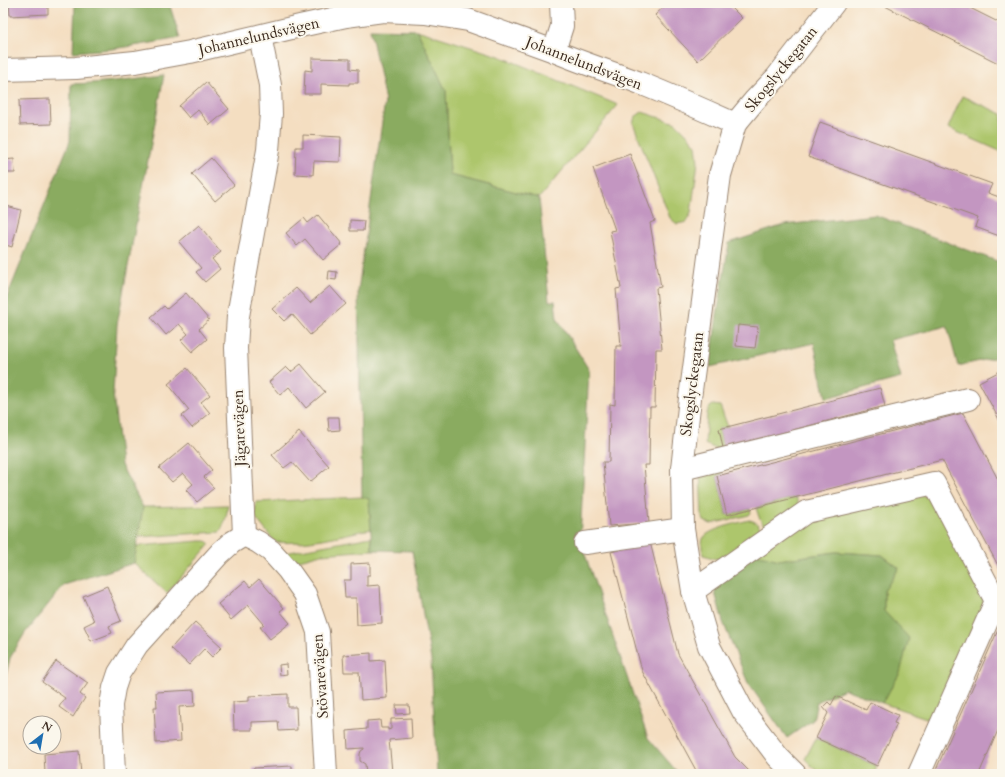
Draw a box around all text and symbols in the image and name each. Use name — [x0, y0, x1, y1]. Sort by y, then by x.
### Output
street label: Johannelundsvägen — [195, 12, 322, 60]
street label: Skogslyckegatan — [740, 21, 822, 116]
street label: Johannelundsvägen — [521, 31, 646, 95]
street label: Skogslyckegatan — [676, 330, 708, 437]
street label: Jägarevägen — [228, 389, 250, 469]
street label: Stövarevägen — [307, 633, 333, 719]
north arrow — [22, 715, 62, 755]
text: N — [39, 718, 55, 736]

